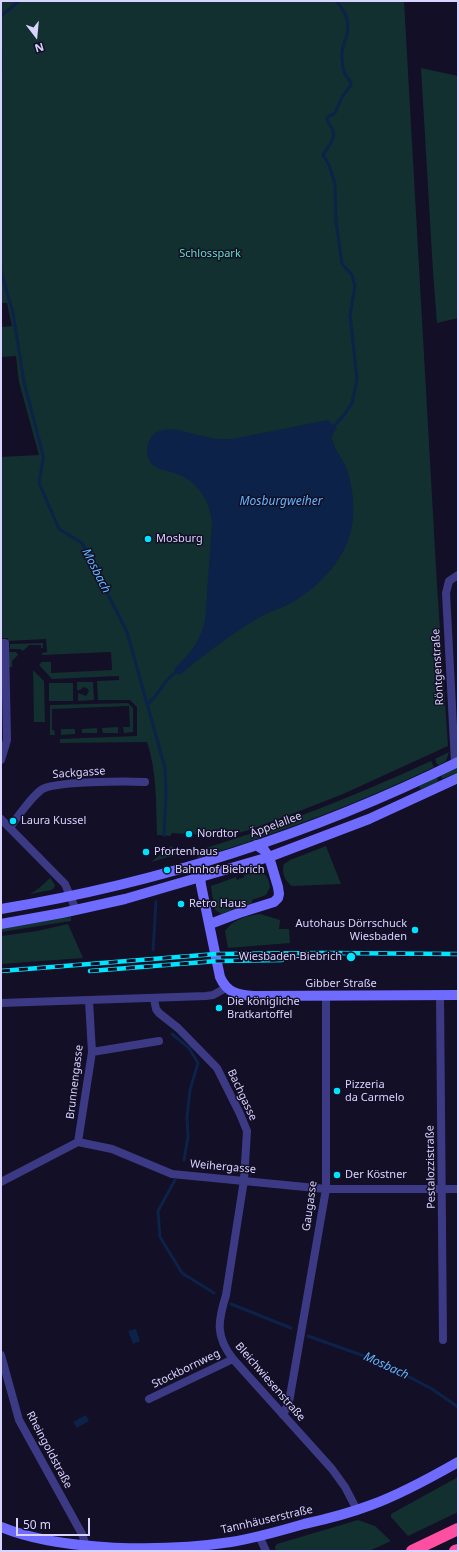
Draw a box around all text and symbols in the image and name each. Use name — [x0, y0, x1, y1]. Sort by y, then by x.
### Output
north arrow — [16, 16, 56, 56]
text: N — [33, 40, 46, 56]
park label: Schlosspark — [179, 247, 241, 261]
water label: Mosburgweiher — [239, 495, 323, 509]
place label: Mosburg — [156, 532, 203, 546]
marker: Mosburg — [143, 534, 153, 544]
water label: Mosbach — [79, 546, 113, 596]
street label: Röntgenstraße — [429, 628, 447, 706]
street label: Sackgasse — [52, 765, 106, 781]
street label: Äppelallee — [248, 810, 304, 840]
place label: Laura Kussel — [21, 814, 86, 828]
marker: Laura Kussel — [8, 816, 18, 826]
place label: Nordtor — [197, 827, 238, 841]
marker: Nordtor — [184, 829, 194, 839]
place label: Pfortenhaus — [154, 845, 218, 859]
marker: Pfortenhaus — [141, 847, 151, 857]
place label: Bahnhof Biebrich — [175, 863, 264, 877]
marker: Bahnhof Biebrich — [162, 865, 172, 875]
place label: Retro Haus — [189, 897, 246, 911]
marker: Retro Haus — [176, 899, 186, 909]
place label: Autohaus Dörrschuck Wiesbaden — [296, 917, 407, 943]
marker: Autohaus Dörrschuck Wiesbaden — [410, 925, 420, 935]
place label: Wiesbaden-Biebrich — [239, 950, 342, 964]
marker: Wiesbaden-Biebrich — [345, 951, 357, 963]
street label: Gibber Straße — [305, 977, 377, 991]
place label: Die königliche Bratkartoffel — [227, 995, 300, 1021]
marker: Die königliche Bratkartoffel — [214, 1003, 224, 1013]
street label: Brunnengasse — [64, 1044, 86, 1120]
street label: Bachgasse — [224, 1067, 260, 1123]
place label: Pizzeria da Carmelo — [345, 1078, 404, 1104]
marker: Pizzeria da Carmelo — [332, 1086, 342, 1096]
street label: Pestalozzistraße — [424, 1125, 438, 1209]
street label: Weihergasse — [189, 1158, 257, 1176]
place label: Der Köstner — [345, 1168, 407, 1182]
marker: Der Köstner — [332, 1170, 342, 1180]
street label: Gaugasse — [300, 1180, 320, 1232]
street label: Bleichwiesenstraße — [232, 1340, 308, 1424]
street label: Stockbornweg — [150, 1347, 222, 1391]
water label: Mosbach — [361, 1349, 411, 1383]
street label: Rheingoldstraße — [23, 1409, 75, 1491]
street label: Tannhäuserstraße — [220, 1503, 314, 1537]
scale bar — [18, 1510, 92, 1536]
text: 50 m — [23, 1516, 51, 1533]

